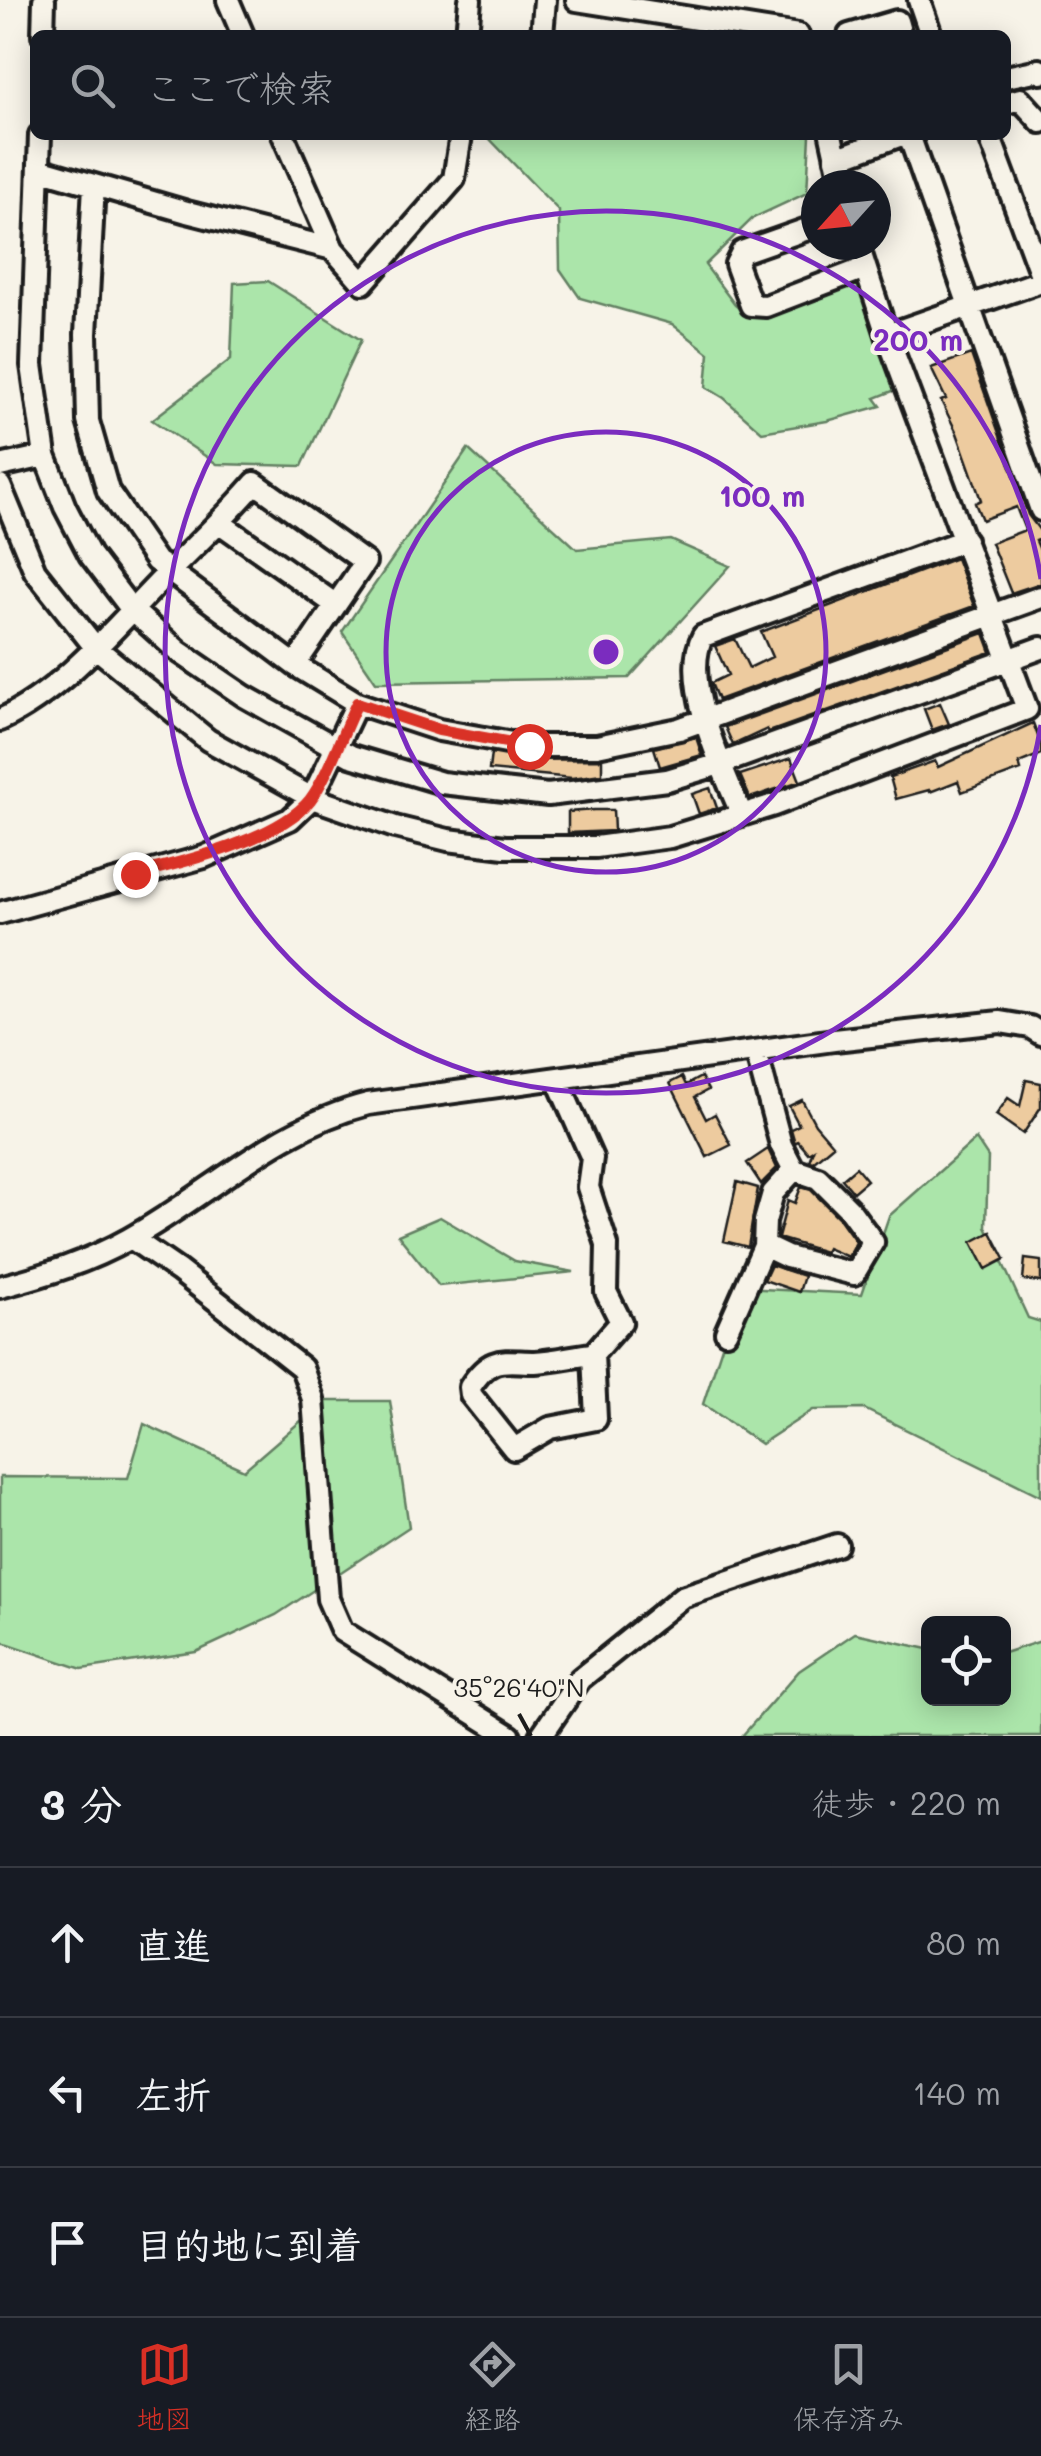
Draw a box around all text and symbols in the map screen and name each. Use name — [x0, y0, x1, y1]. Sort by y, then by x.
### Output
search box — [30, 30, 1011, 140]
icon: search — [65, 58, 120, 113]
text: ここで検索 — [145, 62, 335, 112]
north arrow — [801, 170, 891, 260]
text: 200 m — [873, 319, 963, 359]
text: 100 m — [719, 475, 805, 515]
centre of rings — [588, 634, 624, 670]
route start — [507, 724, 553, 770]
route end — [113, 852, 159, 898]
map controls — [921, 1616, 1011, 1706]
button: locate — [921, 1616, 1011, 1706]
text: 35°26'40"N — [454, 1671, 584, 1703]
text: 3 分 — [40, 1776, 122, 1831]
text: 徒歩 · 220 m — [811, 1781, 1001, 1823]
icon: ahead — [40, 1915, 95, 1970]
text: 直進 — [135, 1919, 211, 1969]
text: 80 m — [926, 1921, 1001, 1963]
icon: left — [40, 2065, 95, 2120]
text: 左折 — [135, 2069, 211, 2119]
text: 140 m — [912, 2071, 1001, 2113]
icon: arrive — [40, 2215, 95, 2270]
text: 目的地に到着 — [135, 2219, 363, 2269]
tab: 地図 — [136, 2337, 192, 2437]
tab: 経路 — [464, 2337, 521, 2437]
tab: 保存済み — [793, 2337, 905, 2437]

